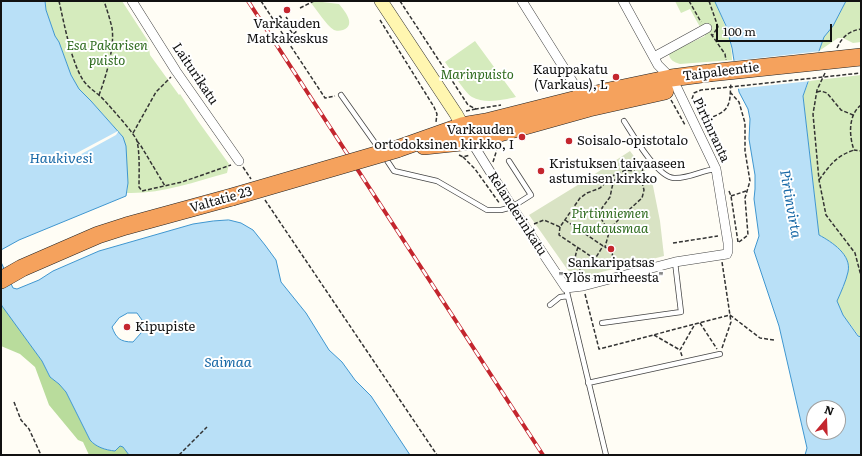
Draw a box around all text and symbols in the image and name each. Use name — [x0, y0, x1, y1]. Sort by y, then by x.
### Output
marker: Varkauden Matkakeskus — [282, 5, 292, 15]
place label: Varkauden Matkakeskus — [246, 16, 328, 47]
scale bar — [718, 16, 834, 42]
text: 100 m — [723, 22, 756, 40]
park label: Esa Pakarisen puisto — [66, 38, 148, 69]
street label: Laiturikatu — [169, 40, 221, 108]
street label: Taipaleentie — [682, 60, 760, 84]
place label: Kauppakatu (Varkaus), L — [533, 62, 608, 93]
park label: Marinpuisto — [440, 67, 514, 83]
marker: Kauppakatu (Varkaus), L — [611, 72, 621, 82]
street label: Pirtinranta — [689, 95, 733, 165]
place label: Varkauden ortodoksinen kirkko, I — [374, 122, 514, 153]
marker: Varkauden ortodoksinen kirkko, I — [517, 132, 527, 142]
place label: Soisalo-opistotalo — [577, 133, 688, 149]
marker: Soisalo-opistotalo — [564, 136, 574, 146]
water label: Haukivesi — [29, 151, 93, 167]
place label: Kristuksen taivaaseen astumisen kirkko — [549, 156, 685, 187]
marker: Kristuksen taivaaseen astumisen kirkko — [536, 166, 546, 176]
water label: Pirtinvirta — [776, 168, 804, 240]
street label: Relanderinkatu — [484, 169, 550, 259]
street label: Valtatie 23 — [188, 184, 254, 216]
park label: Pirtinniemen Hautausmaa — [571, 206, 649, 237]
marker: Sankaripatsas "Ylös murheesta" — [606, 244, 616, 254]
place label: Sankaripatsas "Ylös murheesta" — [558, 255, 664, 286]
place label: Kipupiste — [135, 319, 195, 335]
marker: Kipupiste — [122, 322, 132, 332]
water label: Saimaa — [204, 355, 252, 371]
north arrow — [806, 400, 846, 440]
text: N — [823, 401, 837, 419]

